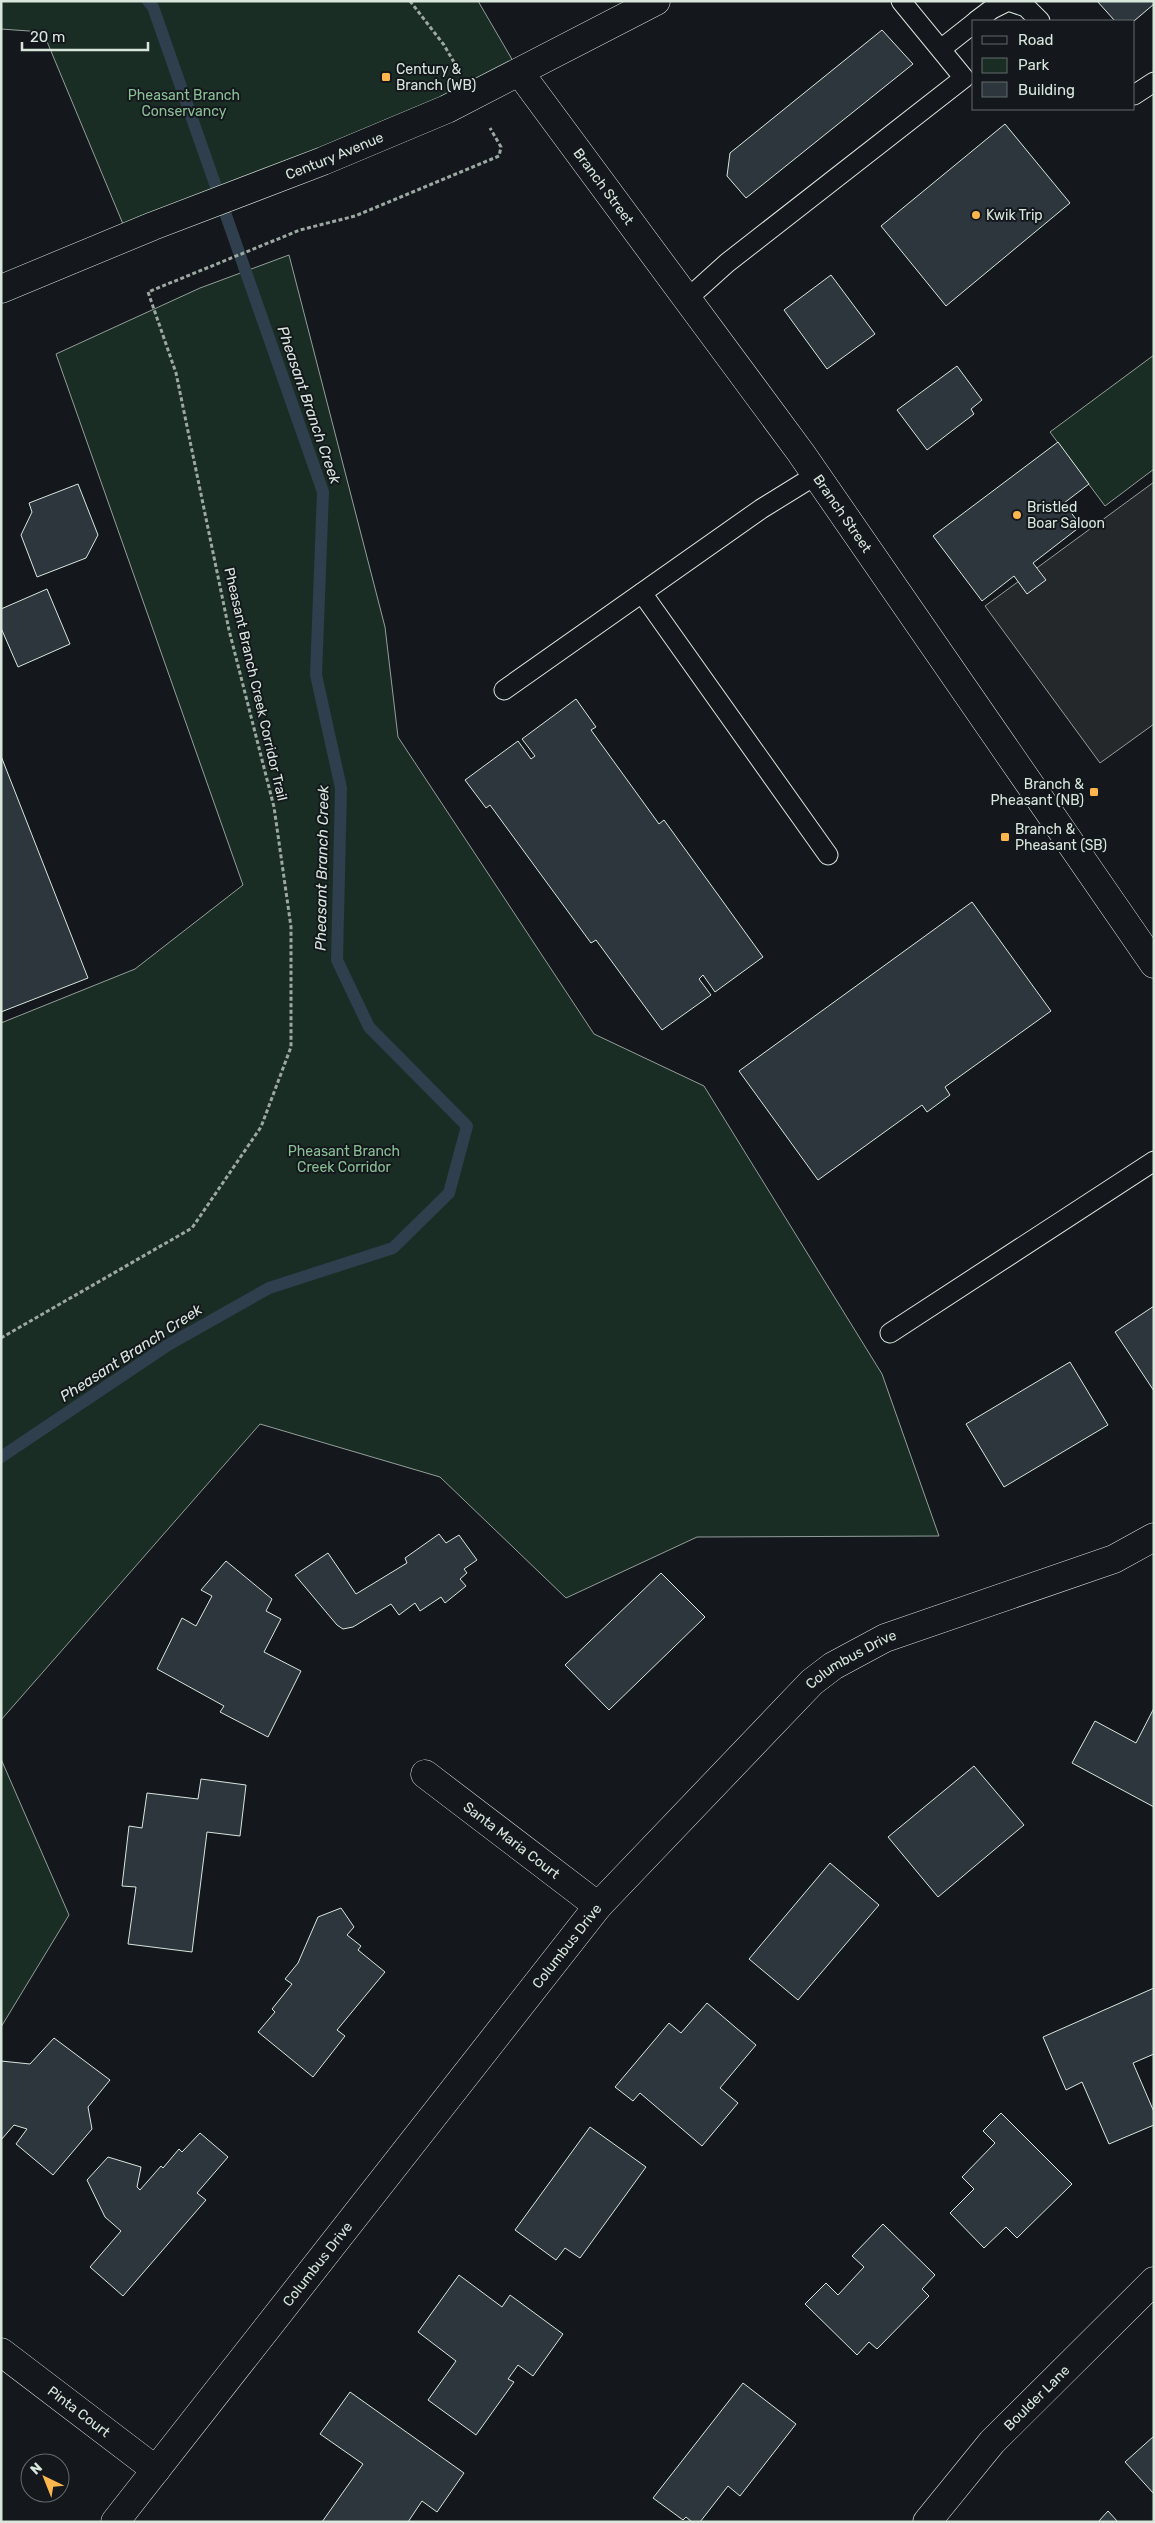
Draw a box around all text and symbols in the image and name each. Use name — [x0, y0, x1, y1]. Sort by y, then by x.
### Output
scale bar — [22, 20, 149, 52]
legend — [972, 20, 1135, 110]
text: 20 m — [30, 28, 65, 46]
text: Road — [1018, 31, 1054, 49]
text: Park — [1018, 56, 1049, 74]
place label: Century & Branch (WB) — [396, 61, 476, 94]
marker: Century & Branch (WB) — [380, 71, 392, 83]
text: Building — [1018, 81, 1075, 99]
park label: Pheasant Branch Conservancy — [128, 87, 240, 120]
street label: Century Avenue — [283, 129, 386, 184]
street label: Branch Street — [570, 145, 638, 229]
place label: Kwik Trip — [986, 207, 1043, 224]
marker: Kwik Trip — [970, 209, 982, 221]
water label: Pheasant Branch Creek — [274, 324, 345, 487]
street label: Branch Street — [809, 471, 875, 556]
place label: Bristled Boar Saloon — [1027, 499, 1105, 532]
marker: Bristled Boar Saloon — [1011, 509, 1023, 521]
street label: Pheasant Branch Creek Corridor Trail — [220, 566, 291, 802]
place label: Branch & Pheasant (NB) — [991, 776, 1084, 809]
water label: Pheasant Branch Creek — [312, 785, 332, 951]
marker: Branch & Pheasant (NB) — [1088, 786, 1100, 798]
place label: Branch & Pheasant (SB) — [1015, 821, 1107, 854]
marker: Branch & Pheasant (SB) — [999, 831, 1011, 843]
park label: Pheasant Branch Creek Corridor — [288, 1143, 400, 1176]
water label: Pheasant Branch Creek — [57, 1300, 206, 1406]
street label: Columbus Drive — [802, 1627, 899, 1693]
street label: Santa Maria Court — [460, 1798, 563, 1883]
street label: Columbus Drive — [529, 1900, 606, 1992]
street label: Columbus Drive — [279, 2218, 356, 2310]
street label: Boulder Lane — [1001, 2362, 1074, 2434]
street label: Pinta Court — [44, 2383, 114, 2441]
north arrow — [20, 2453, 70, 2503]
text: N — [27, 2459, 46, 2479]

